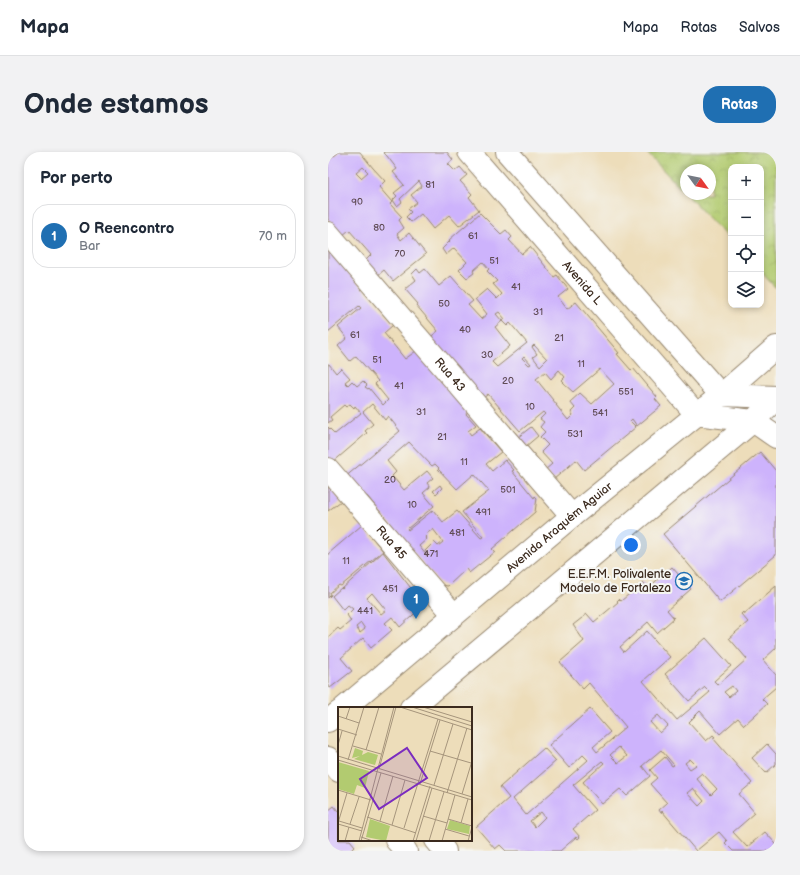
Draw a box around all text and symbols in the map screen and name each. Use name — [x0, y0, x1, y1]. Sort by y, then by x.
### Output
text: Mapa — [20, 16, 69, 39]
text: Mapa — [622, 19, 659, 36]
text: Rotas — [681, 19, 717, 36]
text: Salvos — [739, 19, 780, 36]
button: Rotas — [703, 86, 776, 123]
text: Onde estamos — [24, 88, 209, 121]
north arrow — [680, 164, 716, 200]
map controls — [728, 164, 764, 308]
button: + — [728, 164, 764, 200]
text: Por perto — [40, 168, 113, 188]
house number: 81 — [425, 179, 435, 191]
house number: 90 — [351, 196, 363, 208]
button: − — [728, 200, 764, 236]
text: O Reencontro — [79, 219, 174, 238]
house number: 80 — [373, 222, 385, 234]
text: 1 — [51, 228, 57, 244]
text: 70 m — [259, 228, 287, 244]
house number: 61 — [468, 230, 478, 242]
button: locate — [728, 236, 764, 272]
text: Bar — [79, 238, 100, 254]
house number: 70 — [395, 248, 406, 260]
house number: 51 — [489, 255, 499, 267]
street label: Avenida L — [559, 258, 605, 308]
button: layers — [728, 272, 764, 308]
house number: 41 — [511, 281, 521, 293]
house number: 50 — [438, 298, 450, 310]
house number: 31 — [533, 306, 543, 318]
house number: 40 — [459, 324, 471, 336]
house number: 61 — [350, 329, 360, 341]
house number: 21 — [554, 332, 564, 344]
house number: 30 — [481, 349, 493, 361]
house number: 51 — [372, 354, 382, 366]
street label: Rua 43 — [431, 355, 468, 395]
house number: 11 — [577, 358, 585, 370]
house number: 20 — [502, 375, 514, 387]
house number: 41 — [394, 380, 404, 392]
house number: 551 — [618, 386, 634, 398]
house number: 10 — [525, 401, 535, 413]
house number: 31 — [416, 406, 426, 418]
house number: 541 — [592, 407, 608, 419]
house number: 531 — [567, 428, 583, 440]
house number: 21 — [437, 431, 447, 443]
house number: 11 — [460, 456, 468, 468]
house number: 20 — [384, 474, 396, 486]
street label: Avenida Araquém Aguiar — [503, 479, 616, 576]
house number: 501 — [500, 484, 516, 496]
house number: 10 — [407, 499, 417, 511]
house number: 491 — [475, 506, 491, 518]
street label: Rua 45 — [372, 523, 410, 563]
house number: 481 — [449, 527, 465, 539]
your location — [621, 535, 641, 555]
house number: 471 — [424, 548, 439, 560]
house number: 11 — [342, 555, 350, 567]
place label: E.E.F.M. Polivalente Modelo de Fortaleza — [560, 567, 671, 596]
school or university icon: E.E.F.M. Polivalente Modelo de Fortaleza — [674, 571, 694, 591]
house number: 451 — [382, 583, 398, 595]
pin: 1 — [403, 586, 429, 619]
house number: 441 — [357, 605, 373, 617]
inset map — [338, 707, 472, 841]

